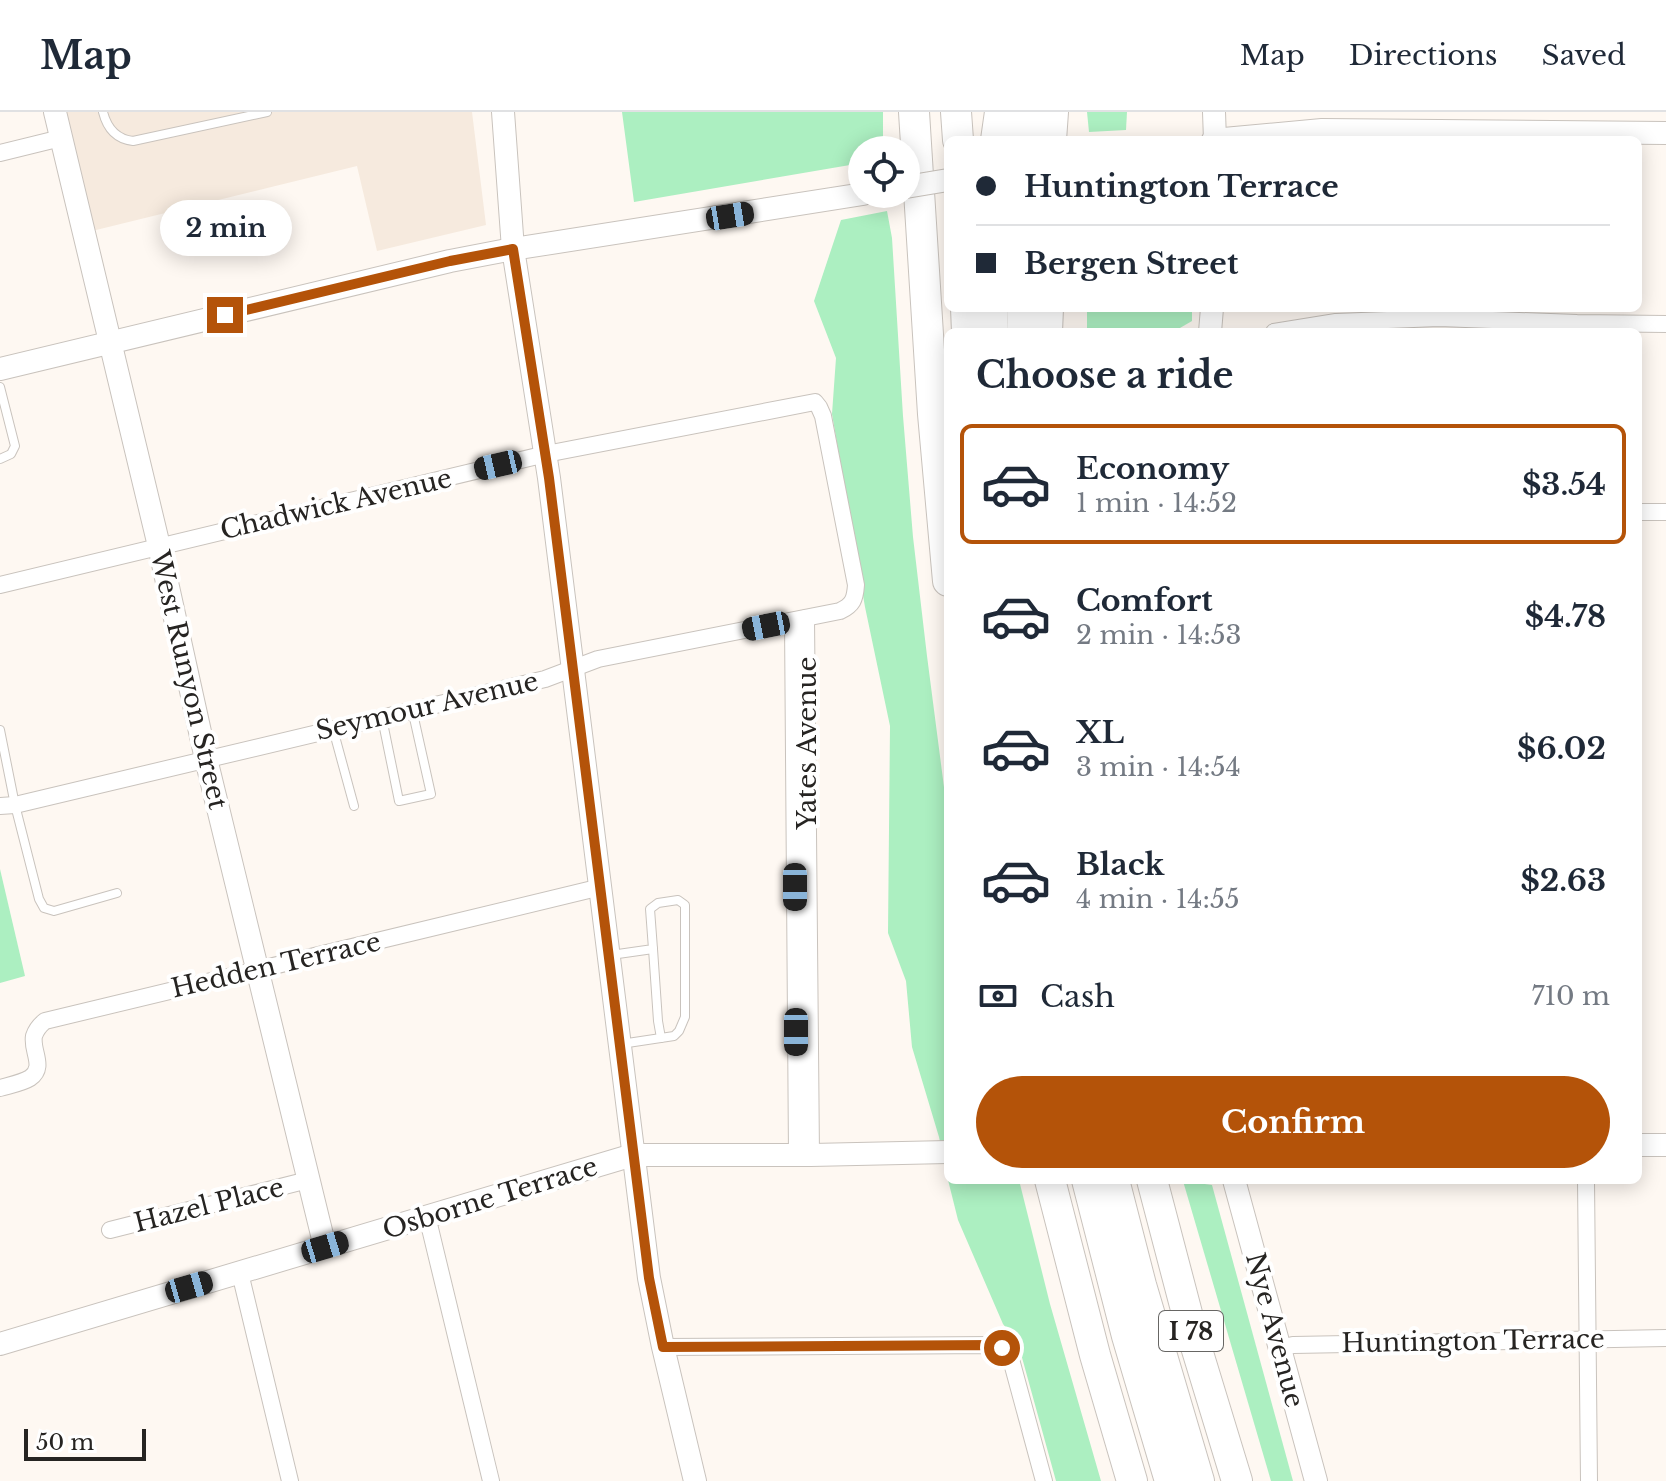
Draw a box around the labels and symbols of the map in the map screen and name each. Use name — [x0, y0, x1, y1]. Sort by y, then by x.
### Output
callout: 2 min — [159, 199, 291, 255]
car — [704, 200, 756, 232]
route end — [207, 297, 243, 333]
car — [472, 448, 524, 482]
street label: Chadwick Avenue — [217, 462, 455, 546]
street label: West Runyon Street — [143, 547, 234, 813]
car — [740, 610, 792, 642]
street label: Yates Avenue — [791, 657, 823, 830]
street label: Seymour Avenue — [313, 665, 541, 747]
car — [783, 863, 807, 911]
street label: Hedden Terrace — [168, 925, 384, 1005]
car — [784, 1008, 808, 1056]
street label: Osborne Terrace — [379, 1150, 601, 1246]
street label: Hazel Place — [131, 1171, 287, 1239]
car — [299, 1229, 351, 1265]
street label: Nye Avenue — [1239, 1249, 1311, 1411]
car — [163, 1269, 215, 1305]
road number: I 78 — [1159, 1311, 1223, 1351]
street label: Huntington Terrace — [1341, 1323, 1605, 1359]
route start — [984, 1330, 1020, 1366]
scale bar — [24, 1425, 146, 1461]

